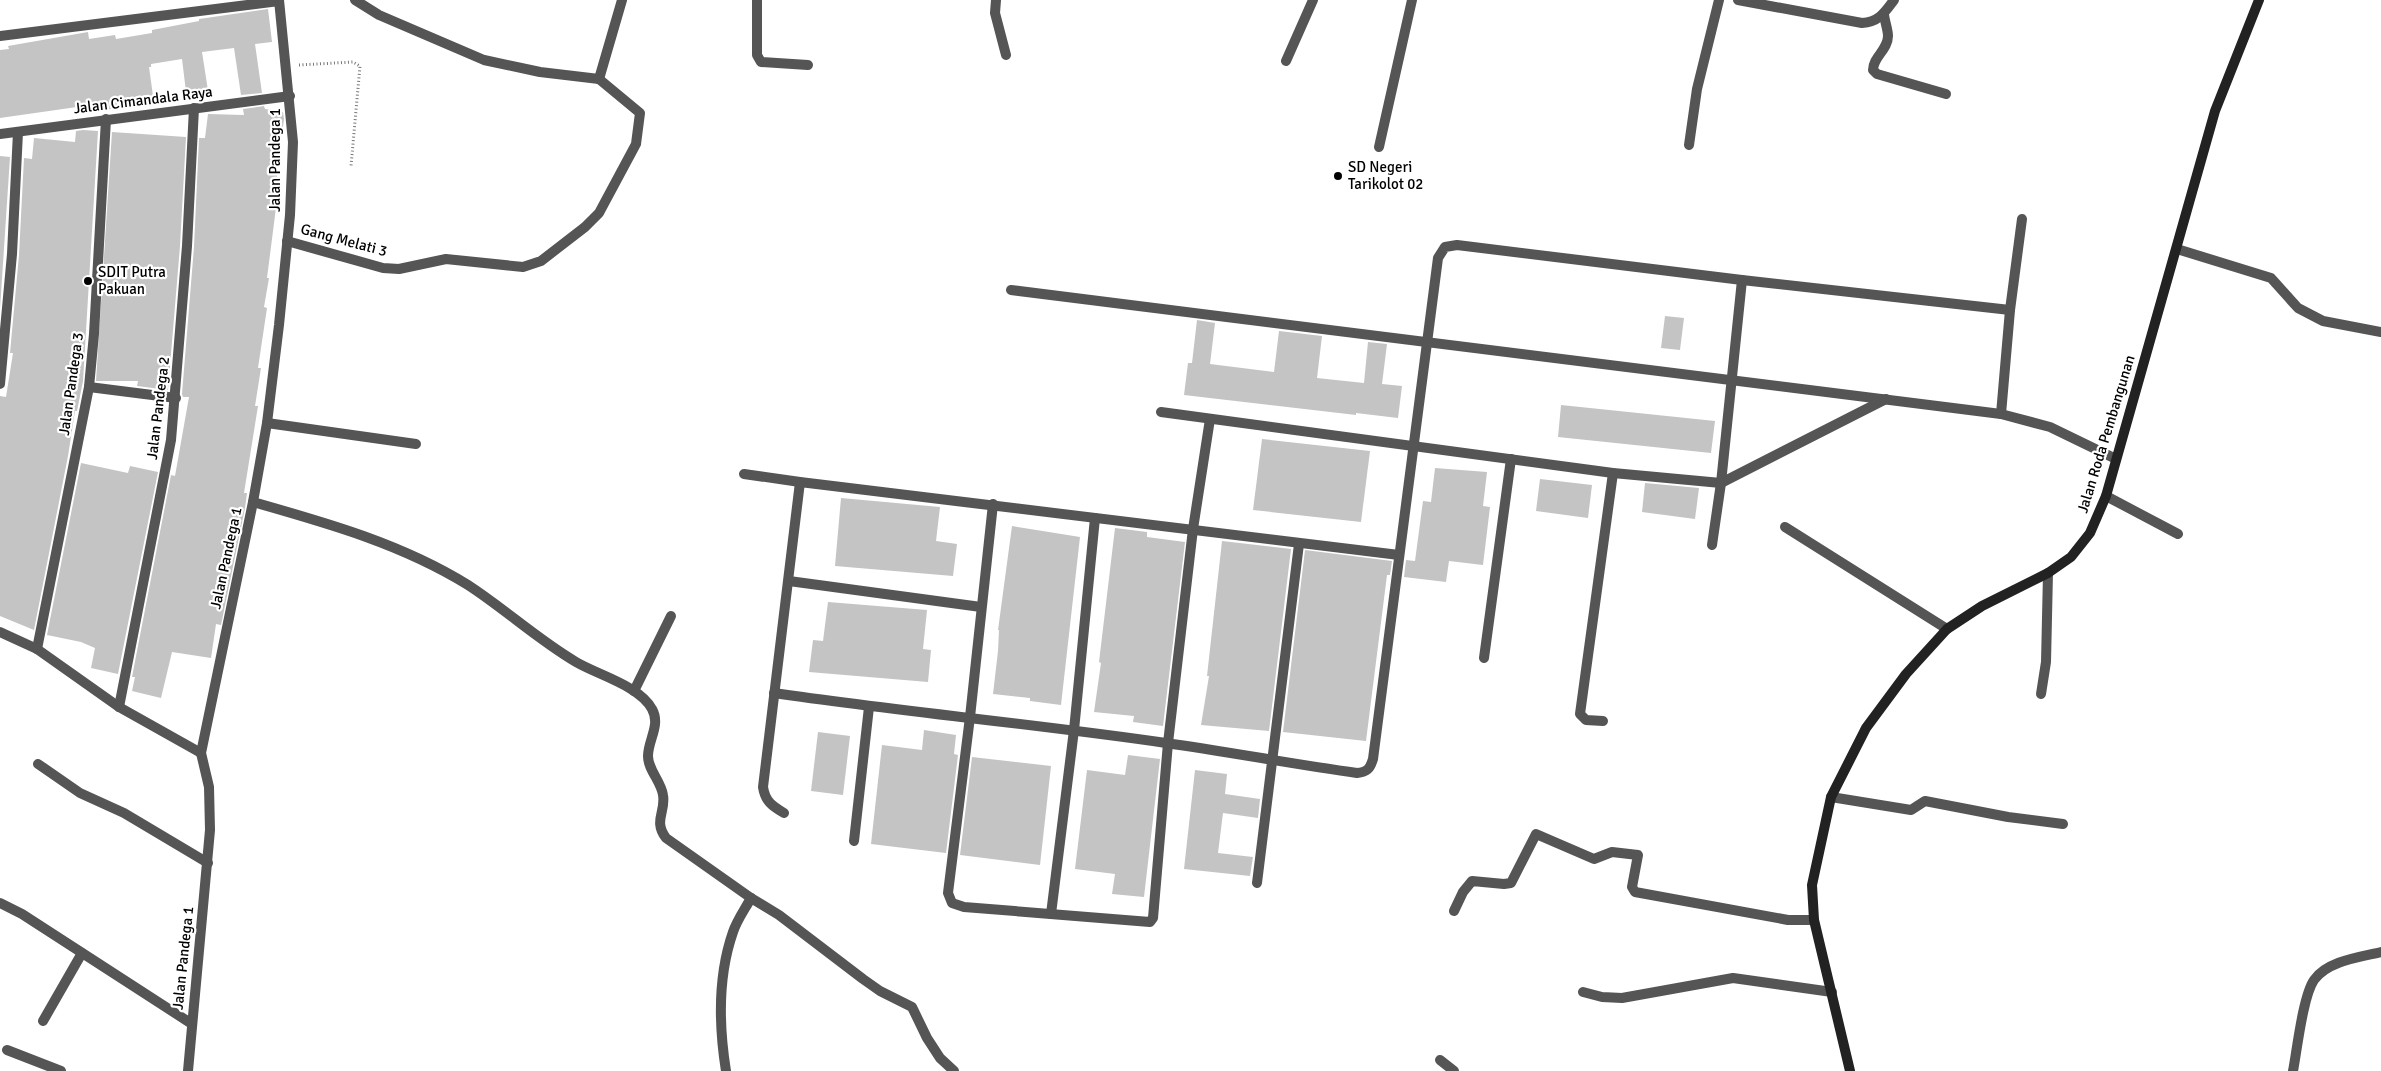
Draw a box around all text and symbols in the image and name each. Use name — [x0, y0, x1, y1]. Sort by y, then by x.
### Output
street label: Jalan Cimandala Raya — [72, 83, 214, 117]
street label: Jalan Pandega 1 — [266, 108, 284, 212]
place label: SD Negeri Tarikolot 02 — [1348, 158, 1423, 193]
marker: SD Negeri Tarikolot 02 — [1332, 170, 1344, 182]
street label: Gang Melati 3 — [299, 220, 389, 260]
place label: SDIT Putra Pakuan — [98, 263, 166, 298]
marker: SDIT Putra Pakuan — [82, 275, 94, 287]
street label: Jalan Pandega 3 — [55, 331, 87, 437]
street label: Jalan Roda Pembangunan — [2073, 353, 2139, 515]
street label: Jalan Pandega 2 — [143, 355, 173, 461]
street label: Jalan Pandega 1 — [206, 505, 246, 611]
street label: Jalan Pandega 1 — [169, 905, 197, 1011]

